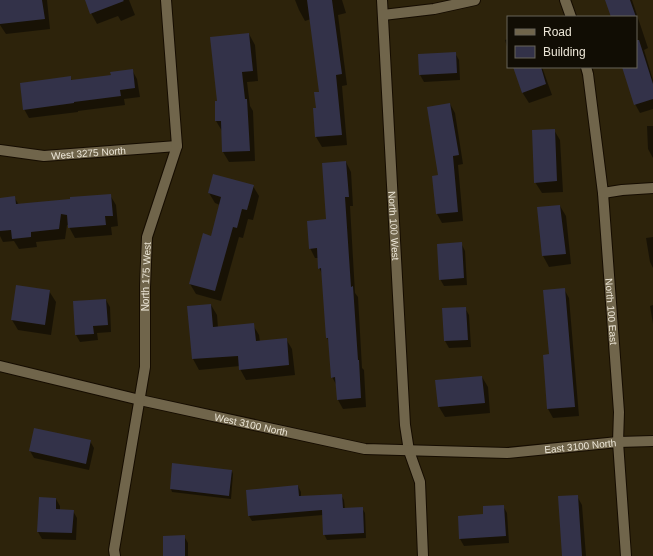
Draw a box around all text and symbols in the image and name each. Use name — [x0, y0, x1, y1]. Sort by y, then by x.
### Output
legend — [507, 16, 637, 68]
text: Road — [543, 25, 572, 39]
text: Building — [543, 45, 586, 59]
street label: West 3275 North — [51, 144, 126, 161]
street label: North 100 West — [387, 191, 402, 261]
street label: North 175 West — [140, 242, 152, 311]
street label: North 100 East — [604, 278, 620, 345]
street label: West 3100 North — [214, 411, 289, 438]
street label: East 3100 North — [544, 437, 617, 455]

